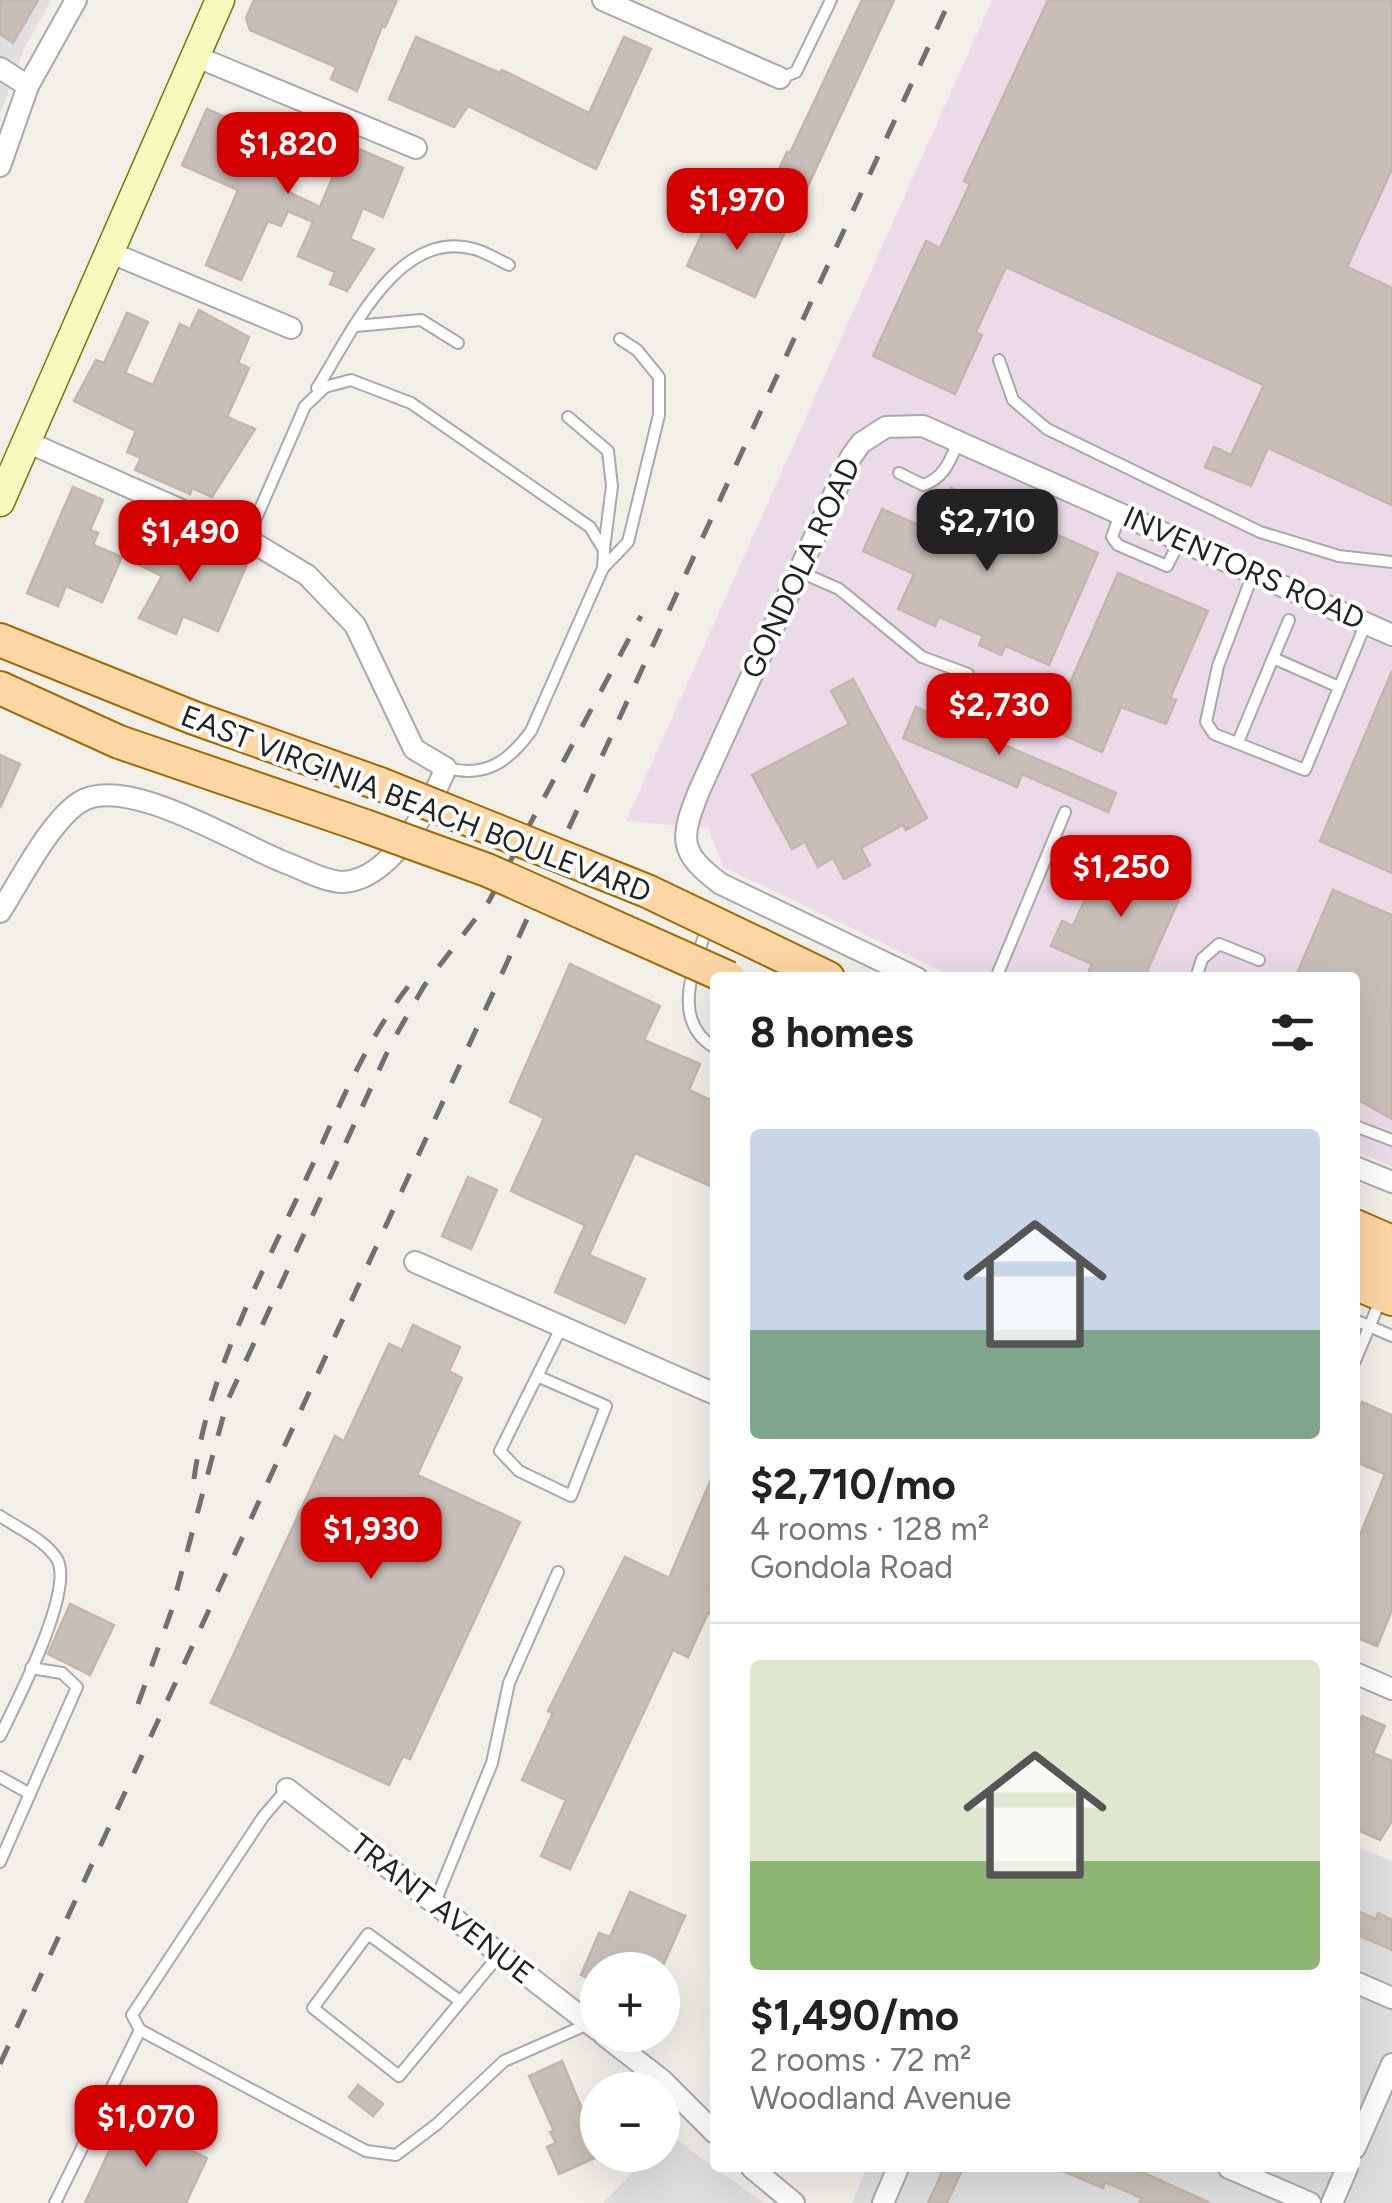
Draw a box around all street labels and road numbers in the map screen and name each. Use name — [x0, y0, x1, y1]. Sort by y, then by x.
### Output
street label: GONDOLA ROAD — [733, 451, 868, 684]
street label: INVENTORS ROAD — [1118, 498, 1371, 637]
street label: EAST VIRGINIA BEACH BOULEVARD — [176, 697, 656, 910]
street label: TRANT AVENUE — [343, 1825, 541, 1992]

